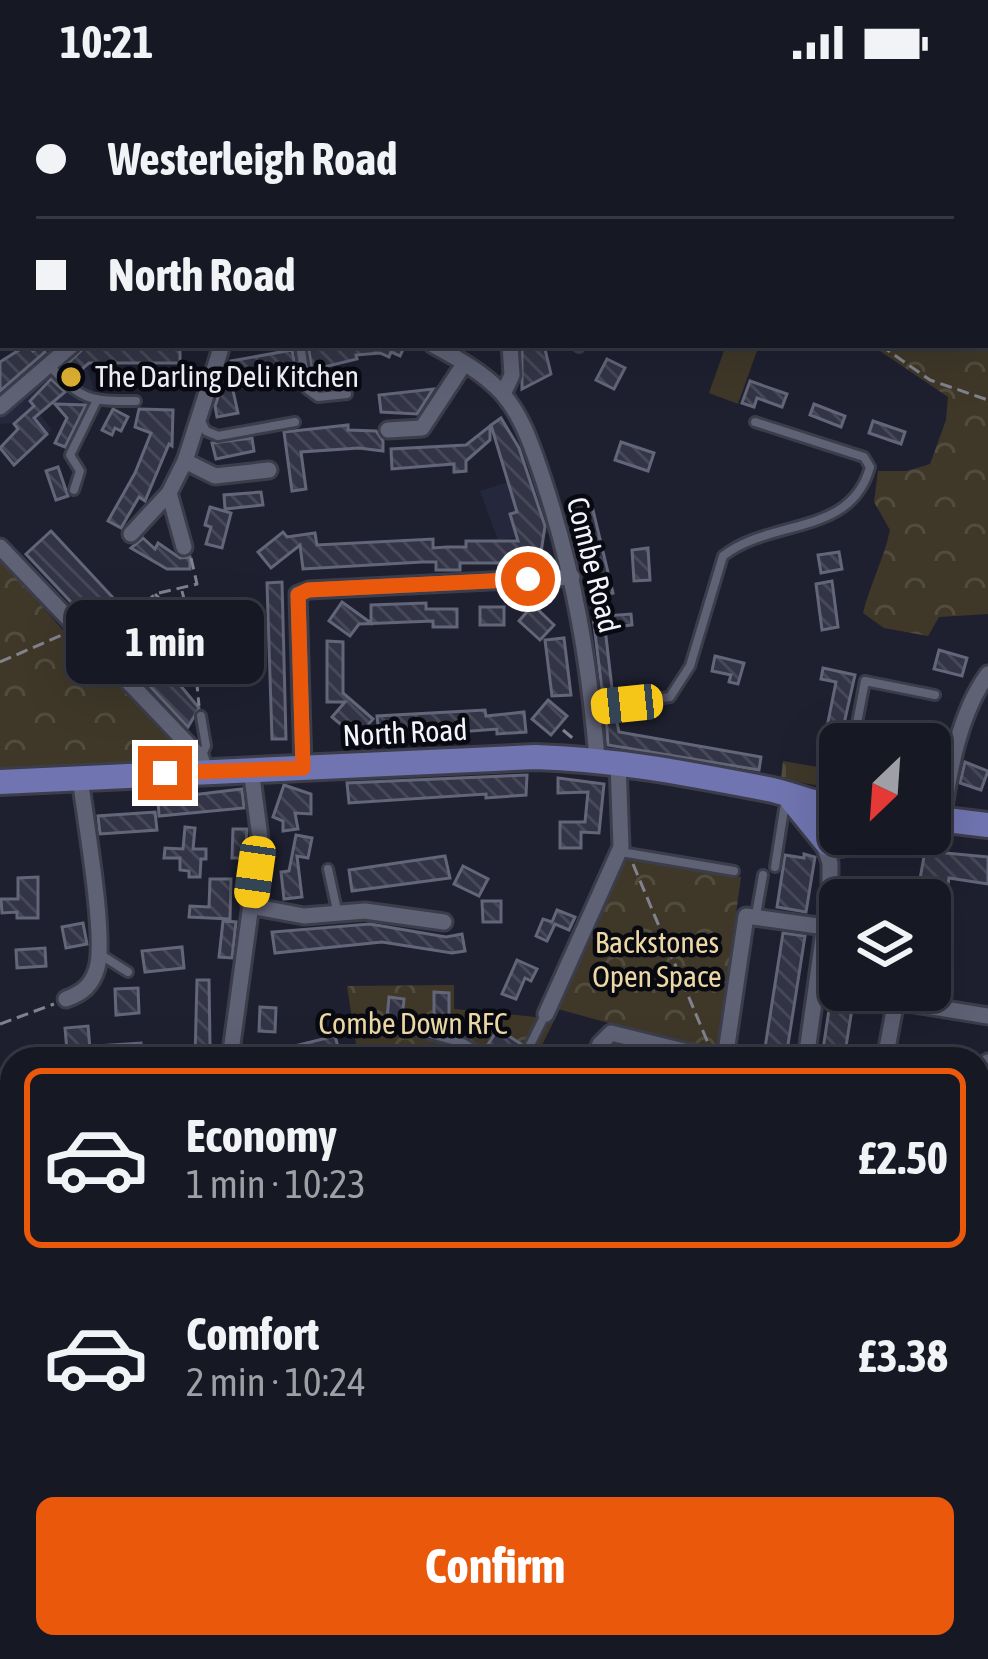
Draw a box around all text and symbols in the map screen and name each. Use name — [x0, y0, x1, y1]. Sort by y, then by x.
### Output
text: 10:21 — [60, 16, 154, 68]
text: Westerleigh Road — [108, 133, 397, 185]
text: North Road — [108, 249, 295, 301]
place label: The Darling Deli Kitchen — [95, 359, 359, 393]
marker: The Darling Deli Kitchen — [58, 364, 84, 390]
street label: Combe Road — [561, 493, 627, 636]
route start — [501, 552, 555, 606]
callout: 1 min — [66, 599, 264, 683]
text: 1 min — [125, 620, 205, 664]
car — [589, 682, 665, 726]
street label: North Road — [342, 712, 468, 752]
north arrow — [819, 723, 951, 855]
map controls — [819, 723, 951, 1011]
route end — [138, 746, 192, 800]
car — [232, 834, 278, 910]
button: layers — [819, 879, 951, 1011]
park label: Backstones Open Space — [592, 925, 722, 993]
park label: Combe Down RFC — [319, 1006, 507, 1040]
icon: car — [42, 1104, 150, 1212]
text: Economy — [186, 1110, 337, 1162]
text: £2.50 — [858, 1132, 948, 1184]
text: 1 min · 10:23 — [186, 1162, 366, 1206]
icon: car — [42, 1302, 150, 1410]
text: Comfort — [186, 1308, 319, 1360]
text: £3.38 — [858, 1330, 948, 1382]
text: 2 min · 10:24 — [186, 1360, 366, 1404]
button: Confirm — [36, 1497, 954, 1635]

